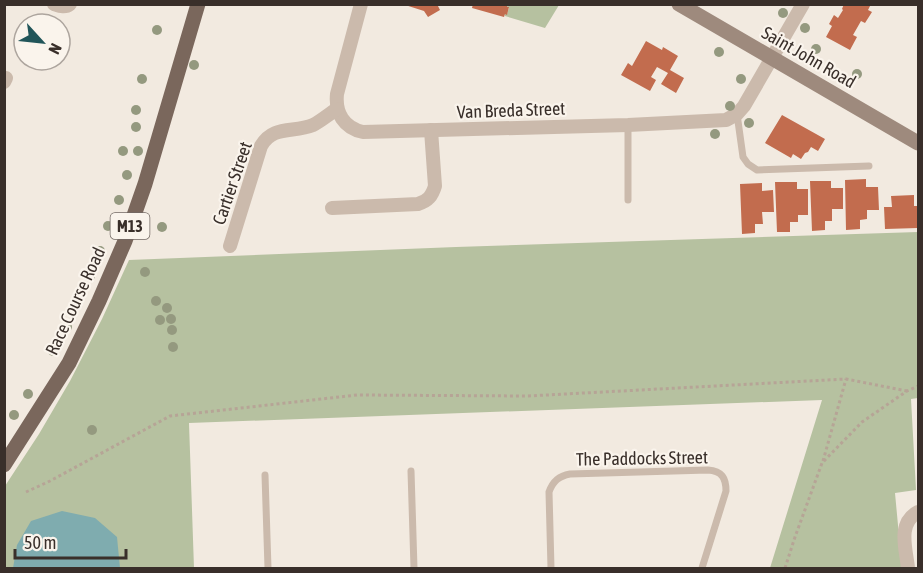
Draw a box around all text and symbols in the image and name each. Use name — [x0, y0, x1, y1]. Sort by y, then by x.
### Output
north arrow — [12, 12, 72, 72]
street label: Saint John Road — [758, 22, 860, 92]
text: N — [45, 41, 66, 57]
street label: Van Breda Street — [456, 98, 566, 122]
street label: Cartier Street — [208, 139, 256, 227]
road number: M13 — [110, 213, 150, 239]
street label: Race Course Road — [41, 244, 109, 358]
street label: The Paddocks Street — [576, 446, 708, 470]
scale bar — [15, 522, 126, 560]
text: 50 m — [24, 532, 56, 553]

